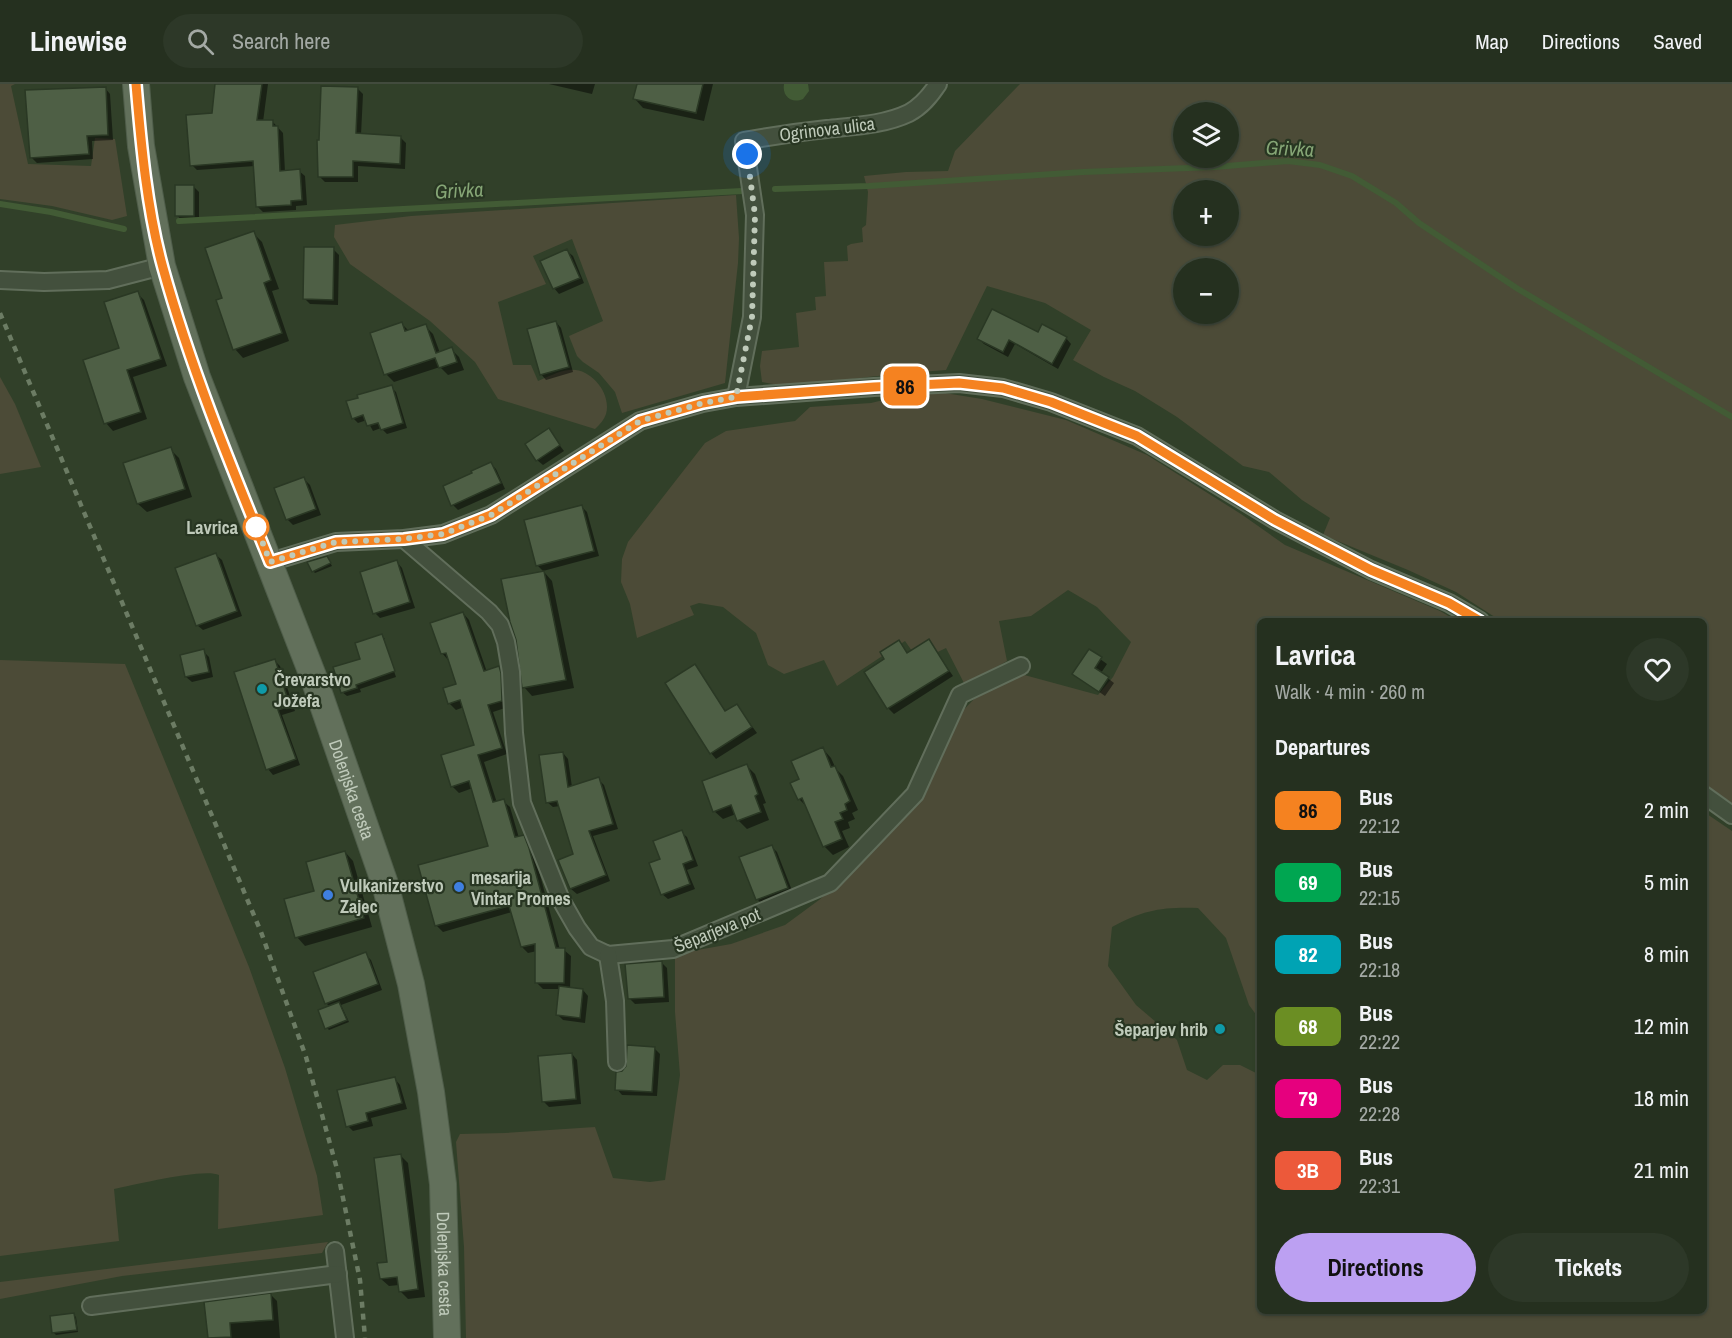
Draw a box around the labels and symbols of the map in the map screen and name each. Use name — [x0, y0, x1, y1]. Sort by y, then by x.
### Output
street label: Ogrinova ulica — [778, 111, 876, 147]
water label: Grivka — [1265, 133, 1315, 163]
your location — [732, 139, 762, 169]
water label: Grivka — [434, 175, 484, 205]
line badge: 86 — [878, 366, 932, 406]
marker: Lavrica — [243, 514, 269, 540]
place label: Lavrica — [186, 515, 239, 540]
place label: Črevarstvo Jožefa — [274, 667, 351, 713]
marker: Črevarstvo Jožefa — [255, 682, 269, 696]
street label: Dolenjska cesta — [323, 736, 381, 843]
place label: mesarija Vintar Promes — [471, 865, 571, 911]
place label: Vulkanizerstvo Zajec — [340, 873, 444, 919]
marker: mesarija Vintar Promes — [452, 880, 466, 894]
marker: Vulkanizerstvo Zajec — [321, 888, 335, 902]
street label: Šeparjeva pot — [670, 901, 764, 959]
place label: Šeparjev hrib — [1114, 1017, 1208, 1042]
marker: Šeparjev hrib — [1213, 1022, 1227, 1036]
street label: Dolenjska cesta — [431, 1211, 459, 1316]

